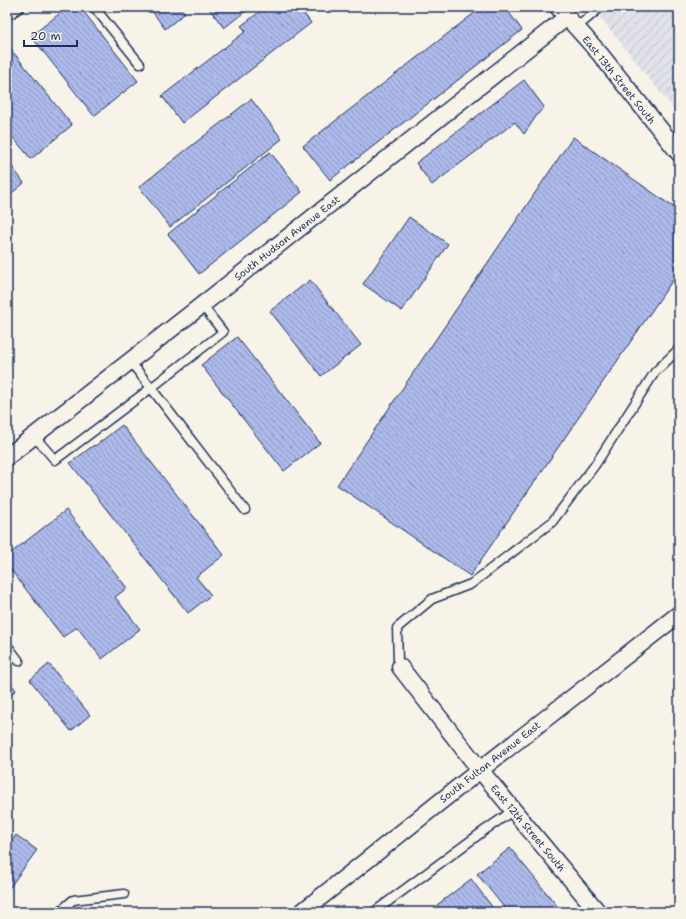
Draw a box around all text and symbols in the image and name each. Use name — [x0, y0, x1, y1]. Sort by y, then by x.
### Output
scale bar — [24, 22, 77, 48]
text: 20 m — [30, 28, 61, 44]
street label: East 13th Street South — [579, 33, 659, 127]
street label: South Hudson Avenue East — [231, 193, 343, 283]
street label: South Fulton Avenue East — [437, 718, 543, 806]
street label: East 12th Street South — [488, 782, 568, 874]

